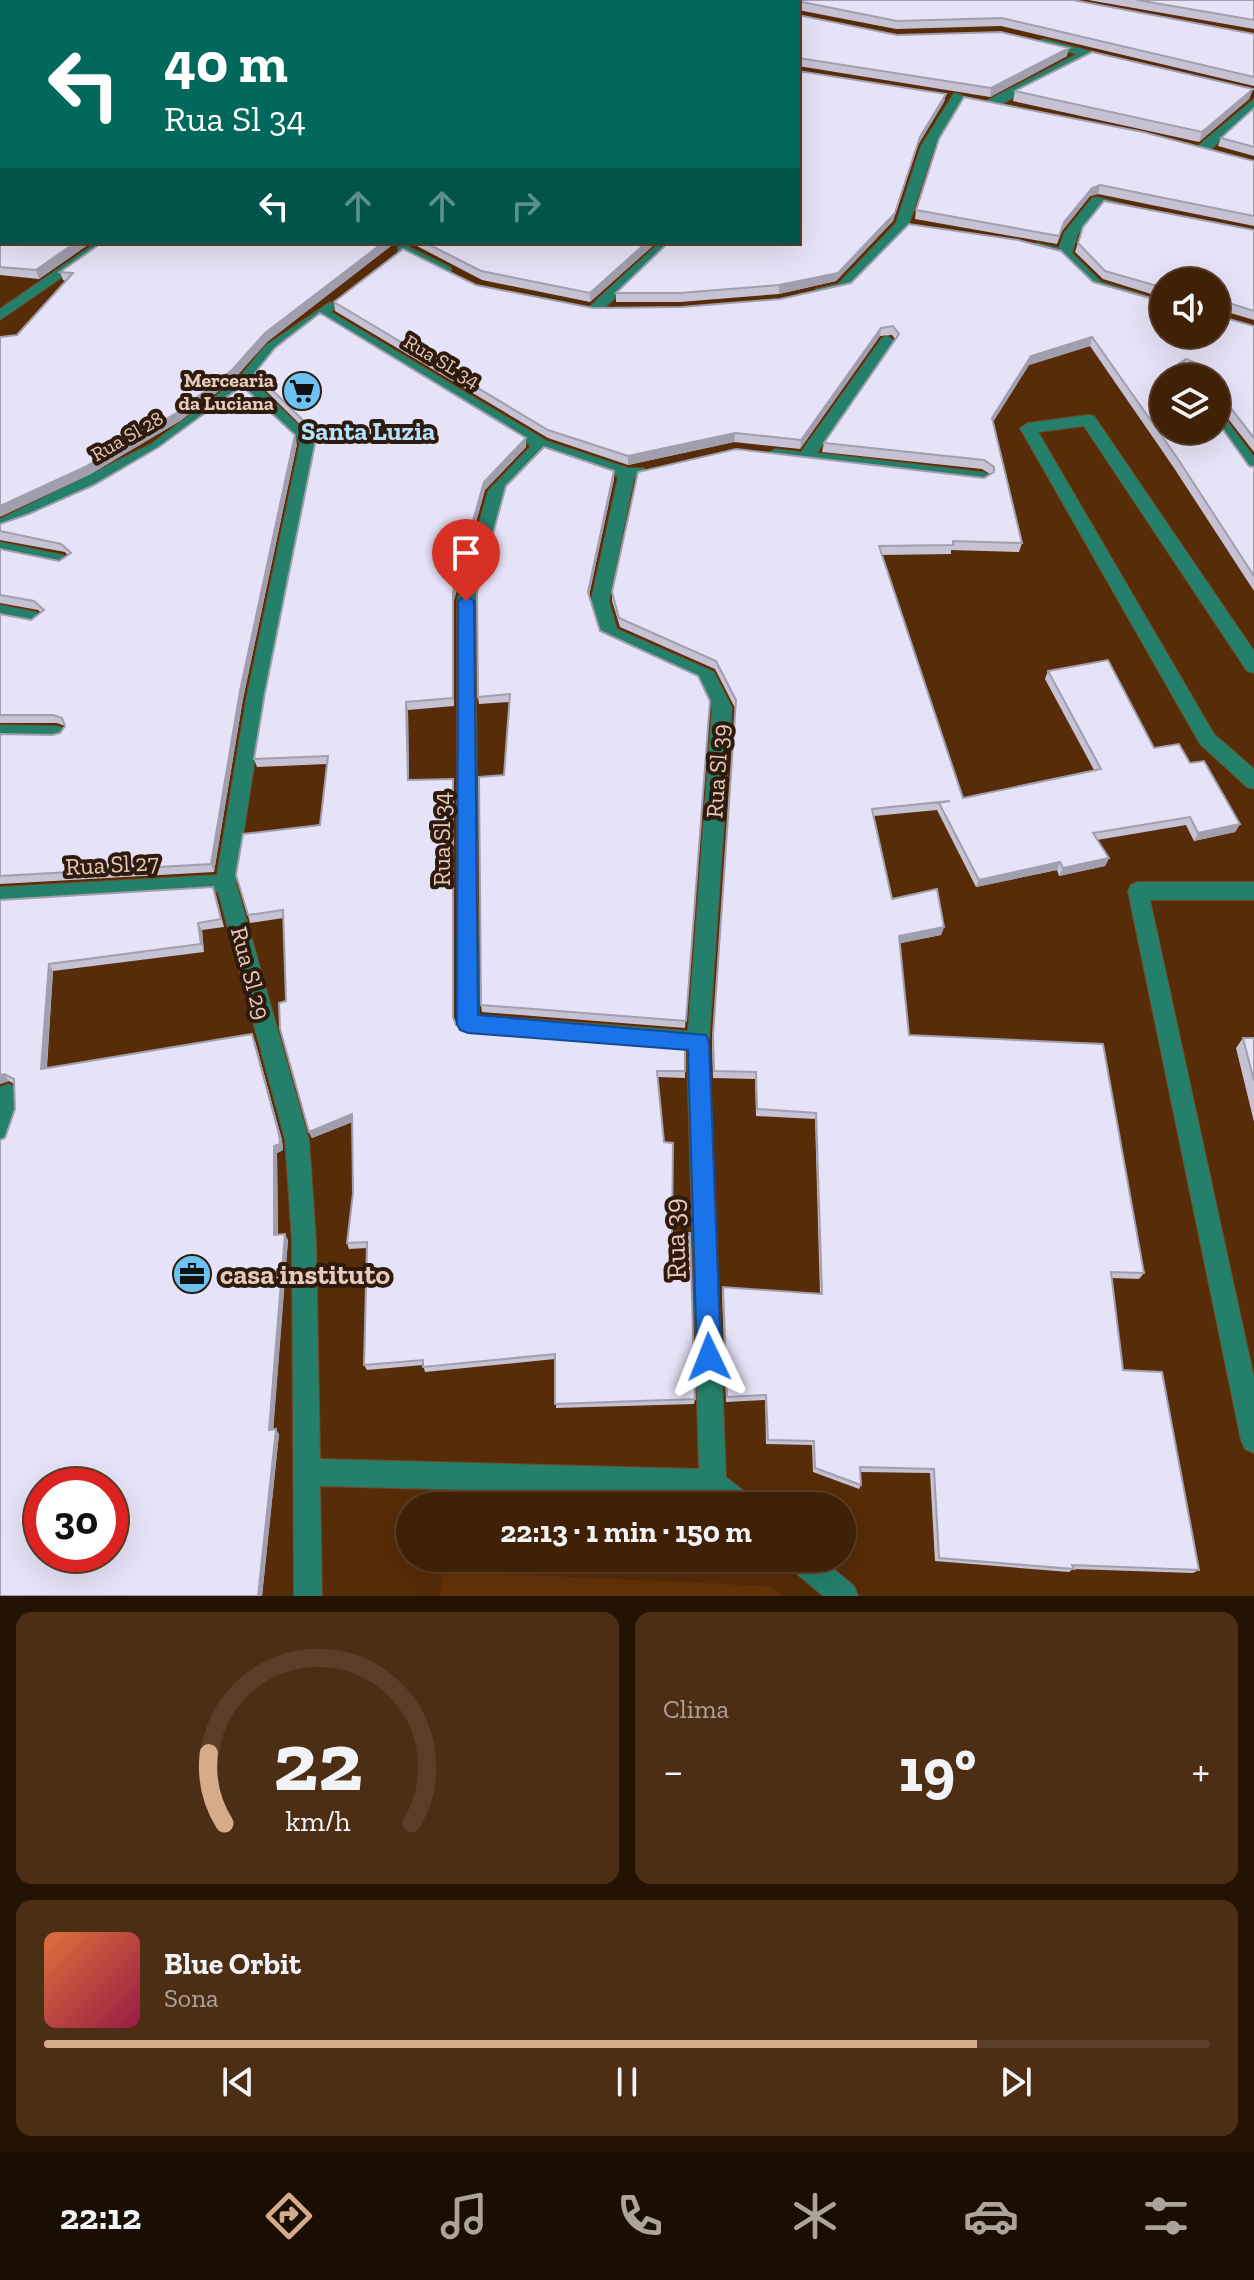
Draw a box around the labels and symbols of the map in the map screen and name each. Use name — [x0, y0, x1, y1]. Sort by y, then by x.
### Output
street label: Rua SL 34 — [400, 329, 484, 393]
place label: Mercearia da Luciana — [179, 368, 274, 415]
supermarket icon: Mercearia da Luciana — [281, 370, 323, 412]
street label: Rua Sl 28 — [87, 406, 167, 466]
district label: Santa Luzia — [301, 415, 435, 447]
pin — [432, 519, 500, 601]
street label: Rua Sl 39 — [699, 723, 735, 819]
street label: Rua Sl 34 — [427, 792, 456, 886]
street label: Rua Sl 27 — [65, 847, 159, 881]
street label: Rua Sl 29 — [225, 923, 277, 1023]
street label: Rua 39 — [657, 1198, 693, 1280]
office icon: casa instituto — [171, 1253, 213, 1295]
place label: casa instituto — [220, 1258, 391, 1291]
position arrow — [667, 1315, 751, 1399]
speed limit sign: 30 — [24, 1468, 128, 1572]

